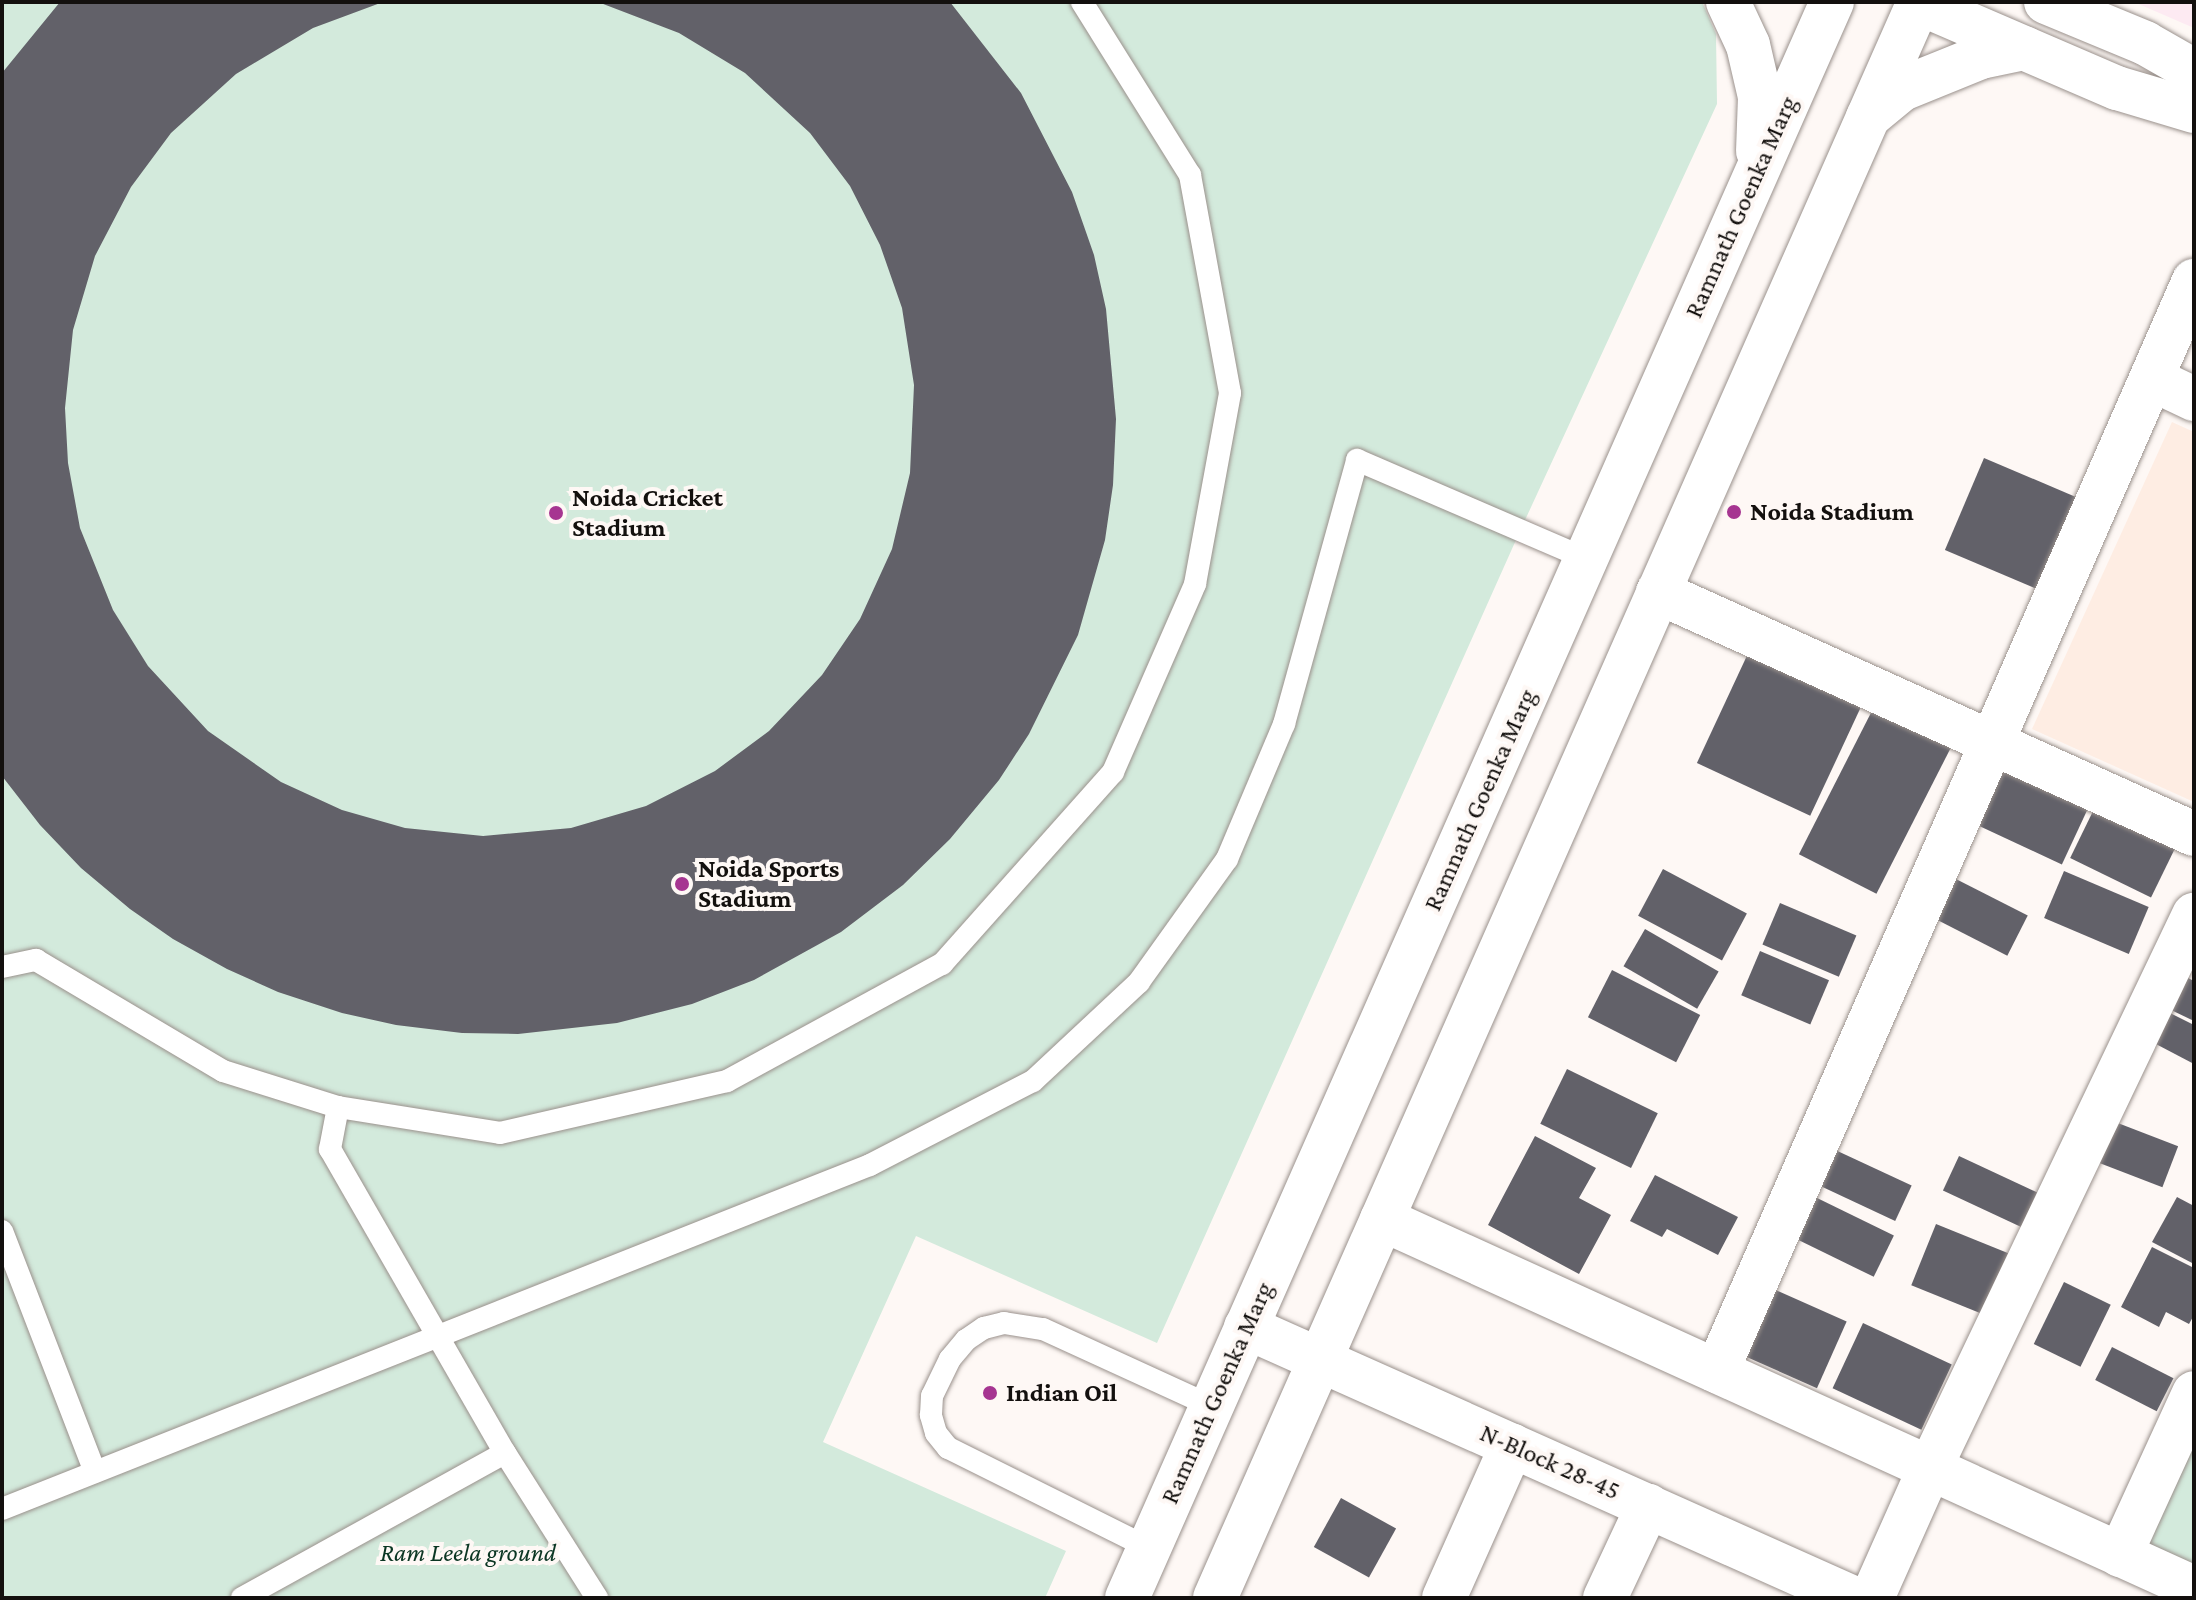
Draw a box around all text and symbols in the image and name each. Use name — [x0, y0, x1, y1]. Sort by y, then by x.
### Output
street label: Ramnath Goenka Marg — [1678, 91, 1804, 323]
place label: Noida Cricket Stadium — [572, 482, 723, 544]
place label: Noida Stadium — [1750, 496, 1914, 528]
marker: Noida Stadium — [1725, 503, 1743, 521]
marker: Noida Cricket Stadium — [547, 504, 565, 522]
street label: Ramnath Goenka Marg — [1417, 684, 1543, 916]
place label: Noida Sports Stadium — [698, 853, 839, 914]
marker: Noida Sports Stadium — [673, 875, 691, 893]
street label: Ramnath Goenka Marg — [1154, 1277, 1280, 1509]
place label: Indian Oil — [1006, 1377, 1117, 1409]
marker: Indian Oil — [981, 1384, 999, 1402]
street label: N-Block 28-45 — [1475, 1417, 1625, 1507]
park label: Ram Leela ground — [380, 1537, 556, 1569]

